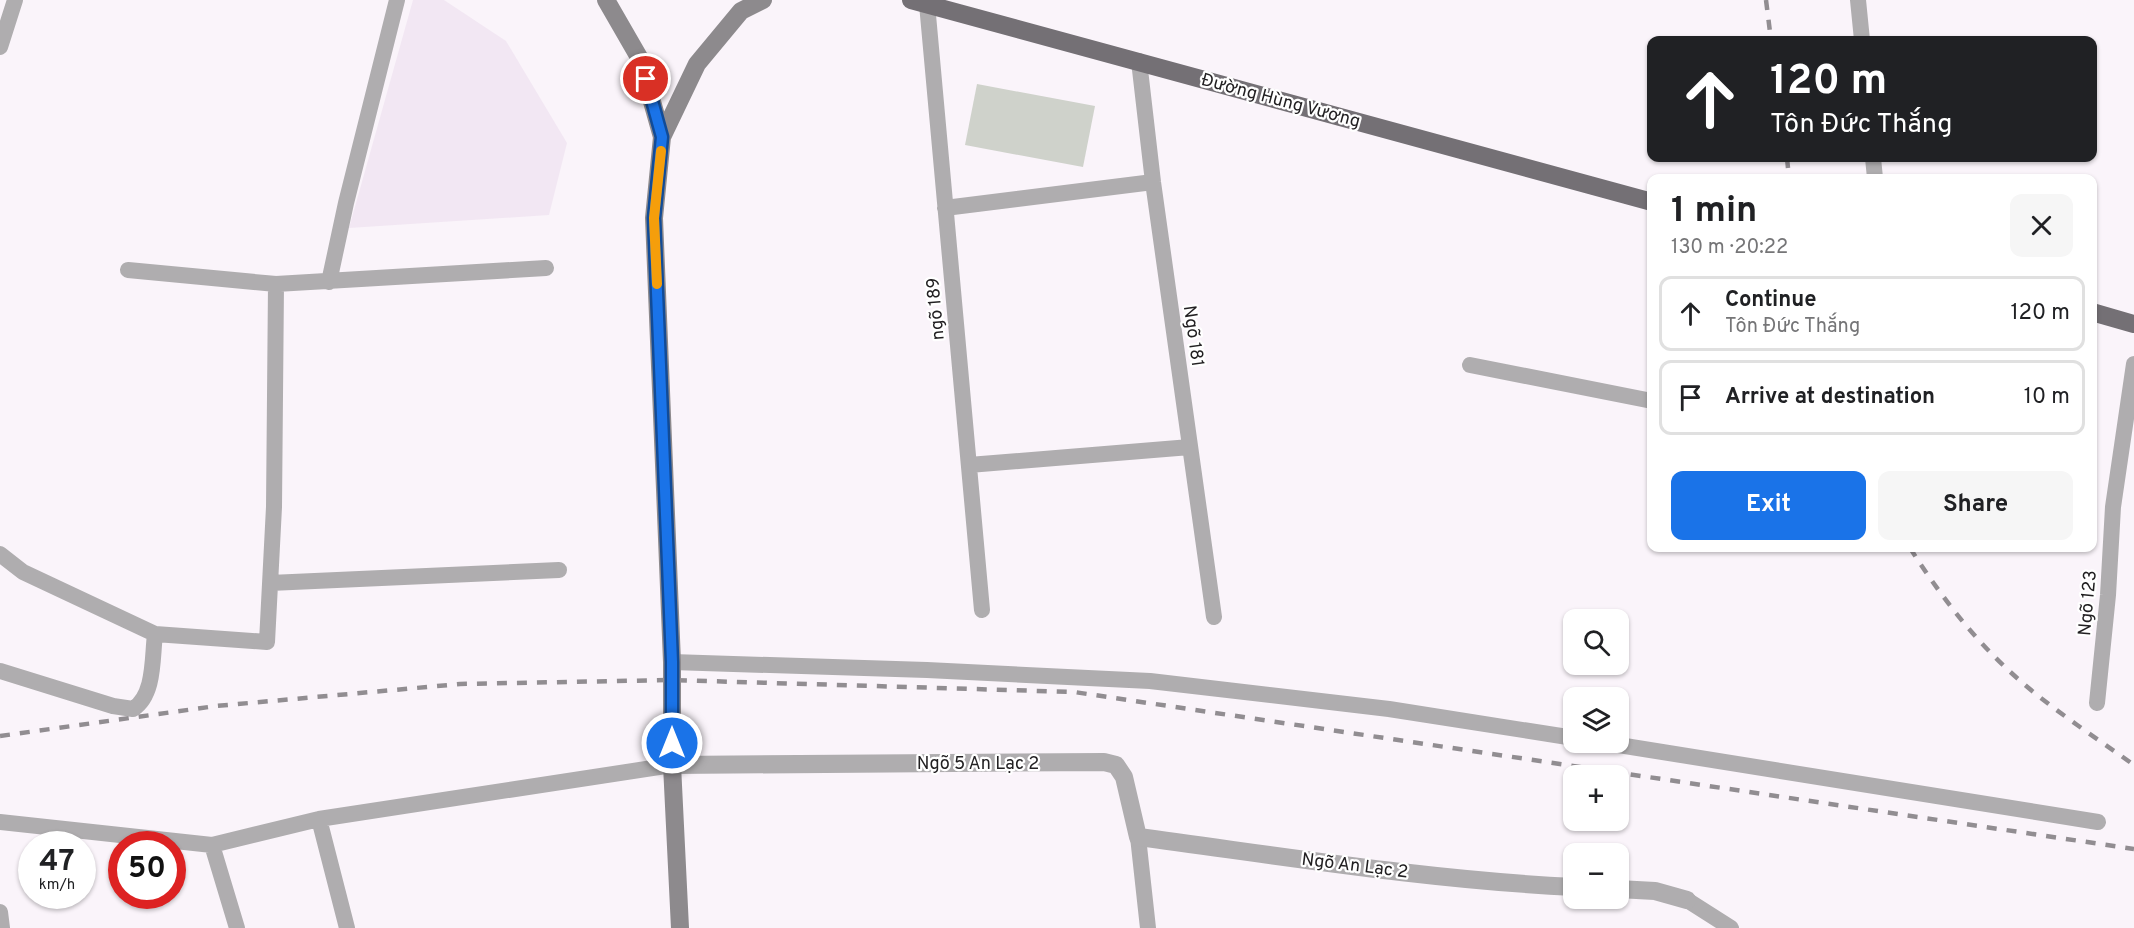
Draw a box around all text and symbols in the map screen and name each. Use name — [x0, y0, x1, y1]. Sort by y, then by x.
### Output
pin — [620, 53, 671, 104]
text: 120 m — [1770, 56, 1887, 109]
icon: ahead — [1671, 60, 1749, 138]
icon: arrive — [629, 62, 662, 95]
street label: Đường Hùng Vương — [1198, 69, 1363, 134]
text: Tôn Đức Thắng — [1770, 108, 1953, 142]
text: 1 min — [1671, 189, 1757, 235]
button: close — [2010, 194, 2073, 257]
text: 130 m · 20:22 — [1671, 235, 1788, 261]
street label: ngõ 189 — [922, 277, 951, 341]
text: Continue — [1725, 287, 1816, 314]
icon: ahead — [1674, 297, 1707, 330]
text: 120 m — [2010, 300, 2070, 327]
street label: Ngõ 181 — [1177, 304, 1208, 368]
text: Tôn Đức Thắng — [1725, 314, 1860, 340]
icon: arrive — [1674, 381, 1707, 414]
text: Arrive at destination — [1725, 384, 1935, 411]
text: 10 m — [2024, 384, 2070, 411]
button: Exit — [1671, 471, 1866, 540]
button: Share — [1878, 471, 2073, 540]
street label: Ngõ 123 — [2074, 569, 2103, 637]
map controls — [1563, 609, 1629, 909]
button: search — [1563, 609, 1629, 675]
button: layers — [1563, 687, 1629, 753]
position arrow — [640, 711, 704, 775]
street label: Ngõ 5 An Lạc 2 — [917, 753, 1039, 776]
button: + — [1563, 765, 1629, 831]
speed limit sign: 50 — [108, 831, 186, 909]
button: − — [1563, 843, 1629, 909]
text: 47 — [39, 844, 75, 881]
street label: Ngõ An Lạc 2 — [1300, 849, 1409, 884]
text: km/h — [39, 876, 75, 895]

